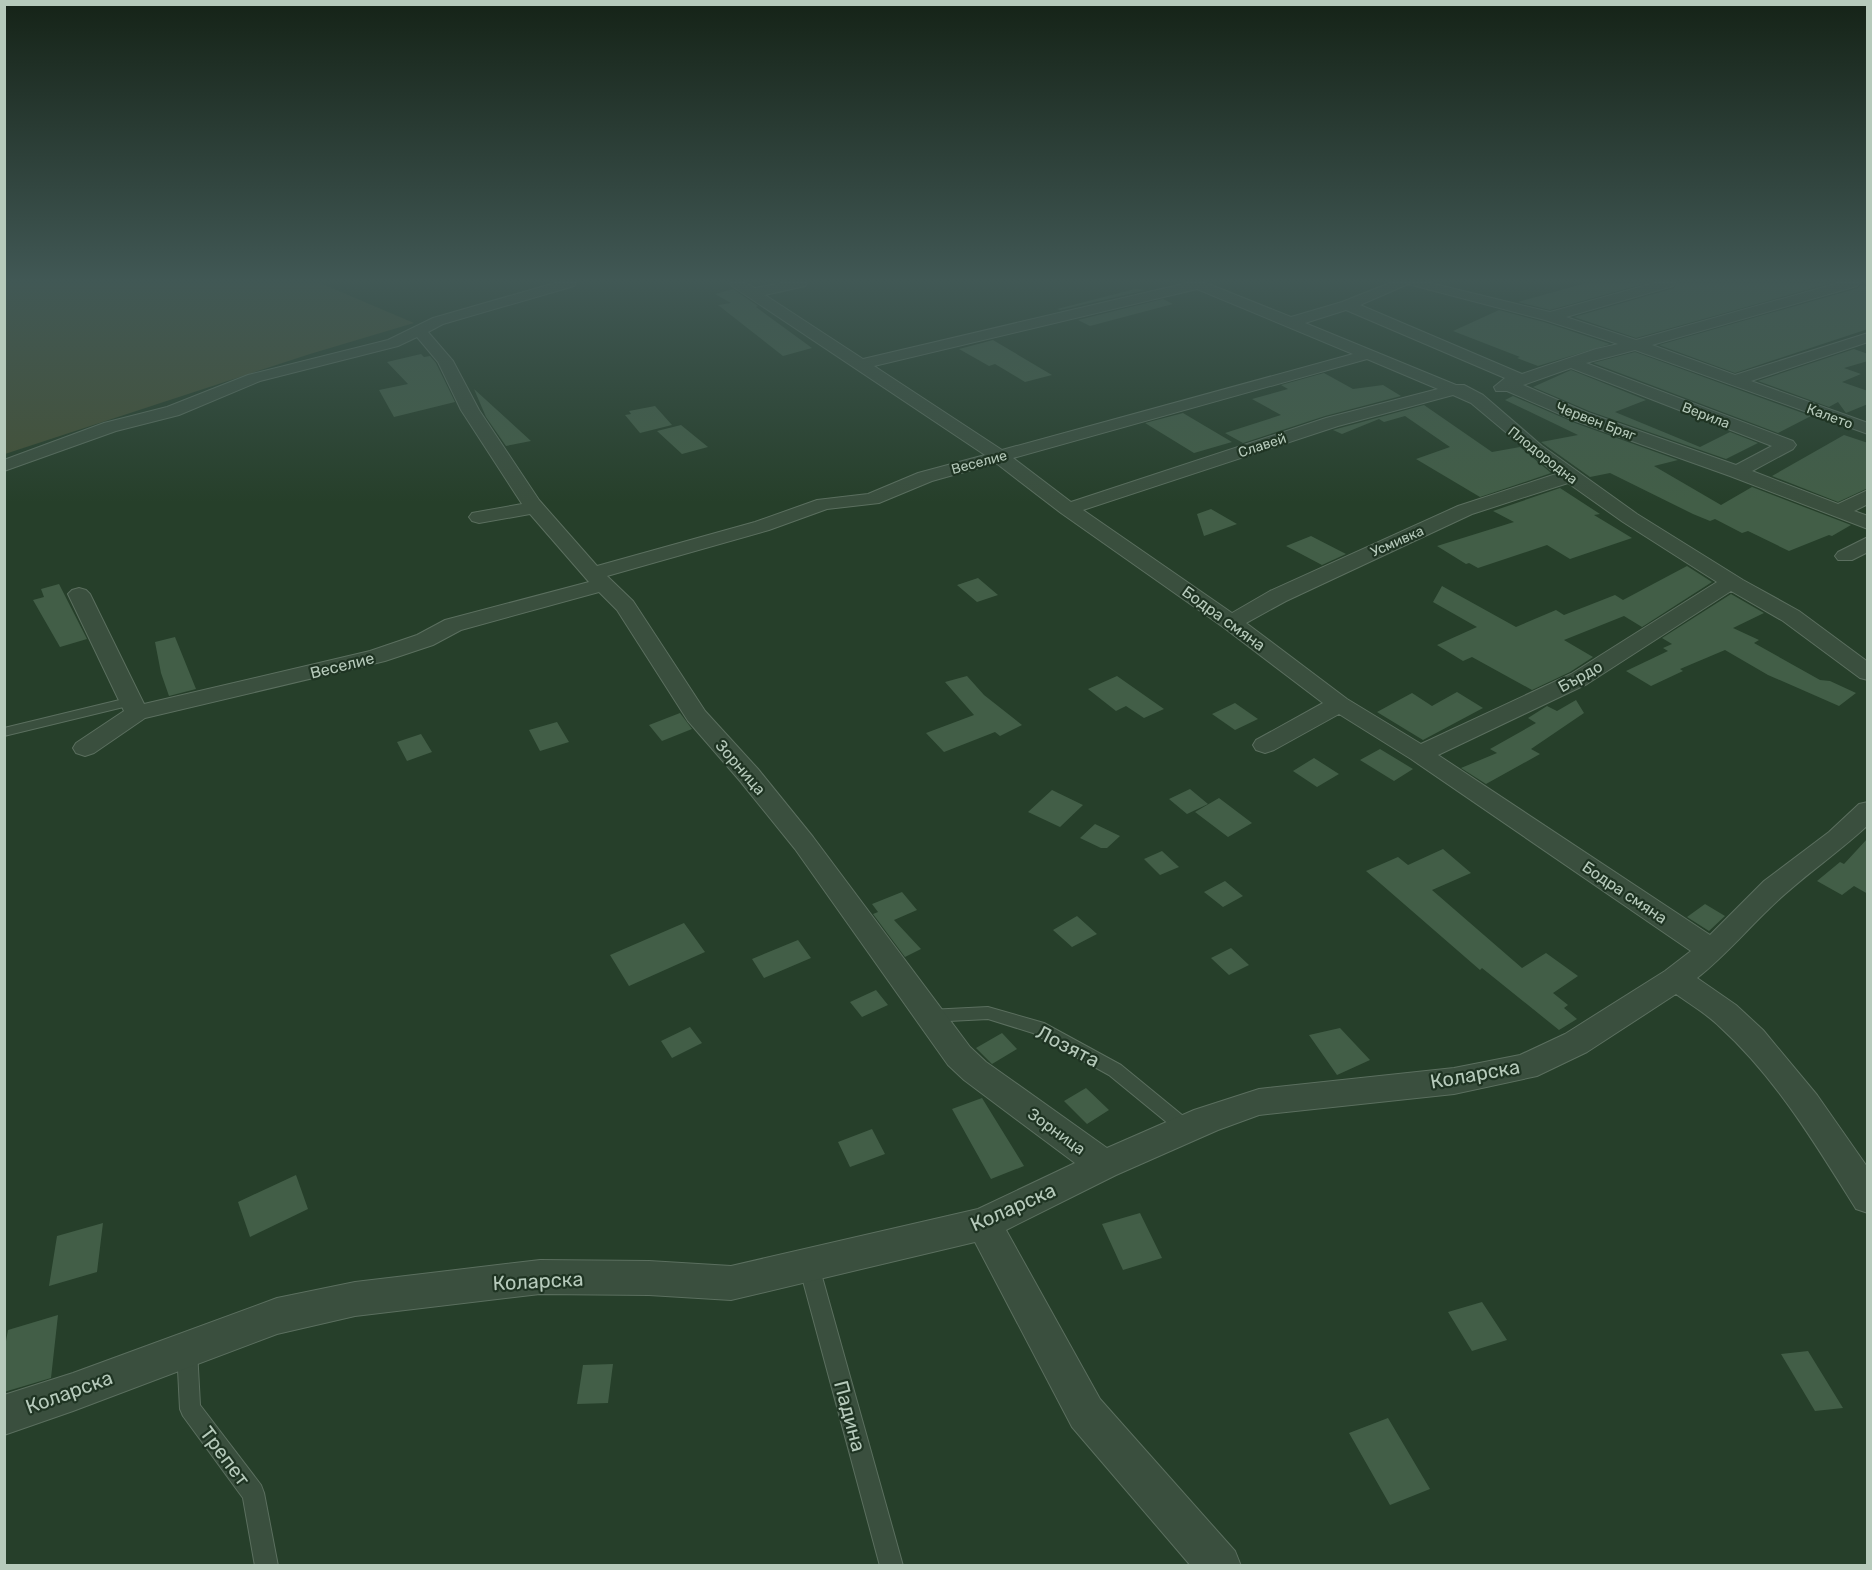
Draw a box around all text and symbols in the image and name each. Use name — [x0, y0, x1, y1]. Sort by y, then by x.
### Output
street label: Червен Бряг — [1554, 398, 1638, 444]
street label: Верила — [1679, 399, 1732, 432]
street label: Калето — [1804, 400, 1855, 433]
street label: Плодородна — [1505, 423, 1581, 488]
street label: Славей — [1236, 430, 1288, 461]
street label: Веселие — [949, 447, 1009, 478]
street label: Усмивка — [1368, 522, 1426, 561]
street label: Бодра смяна — [1178, 582, 1269, 655]
street label: Веселие — [308, 648, 376, 683]
street label: Бърдо — [1555, 657, 1606, 696]
street label: Зорница — [712, 736, 770, 799]
street label: Бодра смяна — [1579, 857, 1671, 928]
street label: Лозята — [1032, 1020, 1104, 1072]
street label: Коларска — [1428, 1054, 1522, 1094]
street label: Зорница — [1024, 1104, 1089, 1159]
street label: Коларска — [967, 1178, 1059, 1236]
street label: Коларска — [492, 1267, 584, 1295]
street label: Коларска — [22, 1365, 116, 1419]
street label: Падина — [829, 1378, 871, 1454]
street label: Трепет — [195, 1422, 255, 1490]

